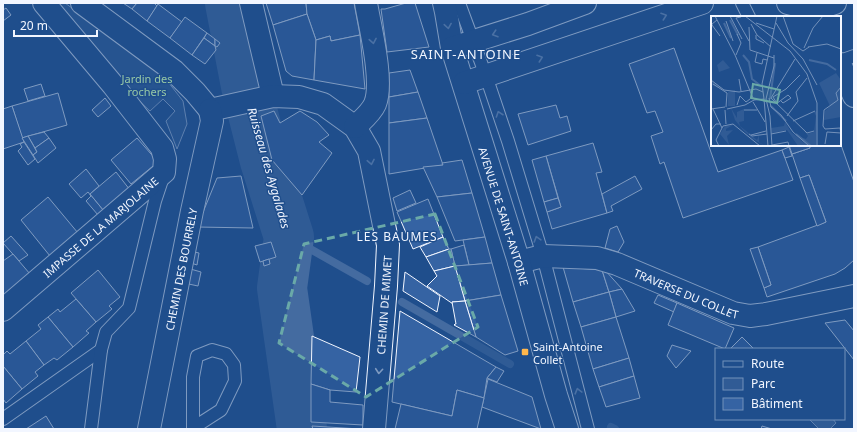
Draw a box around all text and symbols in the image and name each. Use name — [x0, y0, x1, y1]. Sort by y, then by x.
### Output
scale bar — [14, 12, 97, 38]
one-way arrow — [660, 12, 667, 21]
inset map — [711, 16, 841, 146]
text: 20 m — [20, 17, 48, 34]
one-way arrow — [444, 22, 452, 29]
one-way arrow — [492, 29, 499, 38]
one-way arrow — [368, 38, 376, 44]
district label: SAINT-ANTOINE — [411, 45, 521, 63]
one-way arrow — [537, 54, 544, 62]
park label: Jardin des rochers — [121, 71, 173, 99]
water label: Ruisseau des Aygalades — [244, 105, 294, 231]
one-way arrow — [495, 111, 504, 118]
street label: AVENUE DE SAINT-ANTOINE — [476, 145, 533, 287]
one-way arrow — [366, 159, 375, 165]
street label: IMPASSE DE LA MARJOLAINE — [39, 173, 161, 280]
street label: CHEMIN DES BOURRELY — [161, 206, 200, 332]
district label: LES BAUMES — [356, 228, 438, 245]
one-way arrow — [533, 235, 542, 242]
street label: CHEMIN DE MIMET — [373, 255, 395, 355]
street label: TRAVERSE DU COLLET — [632, 265, 740, 321]
place label: Saint-Antoine Collet — [533, 339, 603, 367]
marker: Saint-Antoine Collet — [520, 347, 530, 357]
legend — [715, 348, 845, 420]
text: Route — [751, 355, 784, 372]
one-way arrow — [374, 368, 383, 374]
text: Parc — [751, 375, 776, 392]
one-way arrow — [574, 388, 583, 395]
text: Bâtiment — [751, 395, 803, 412]

